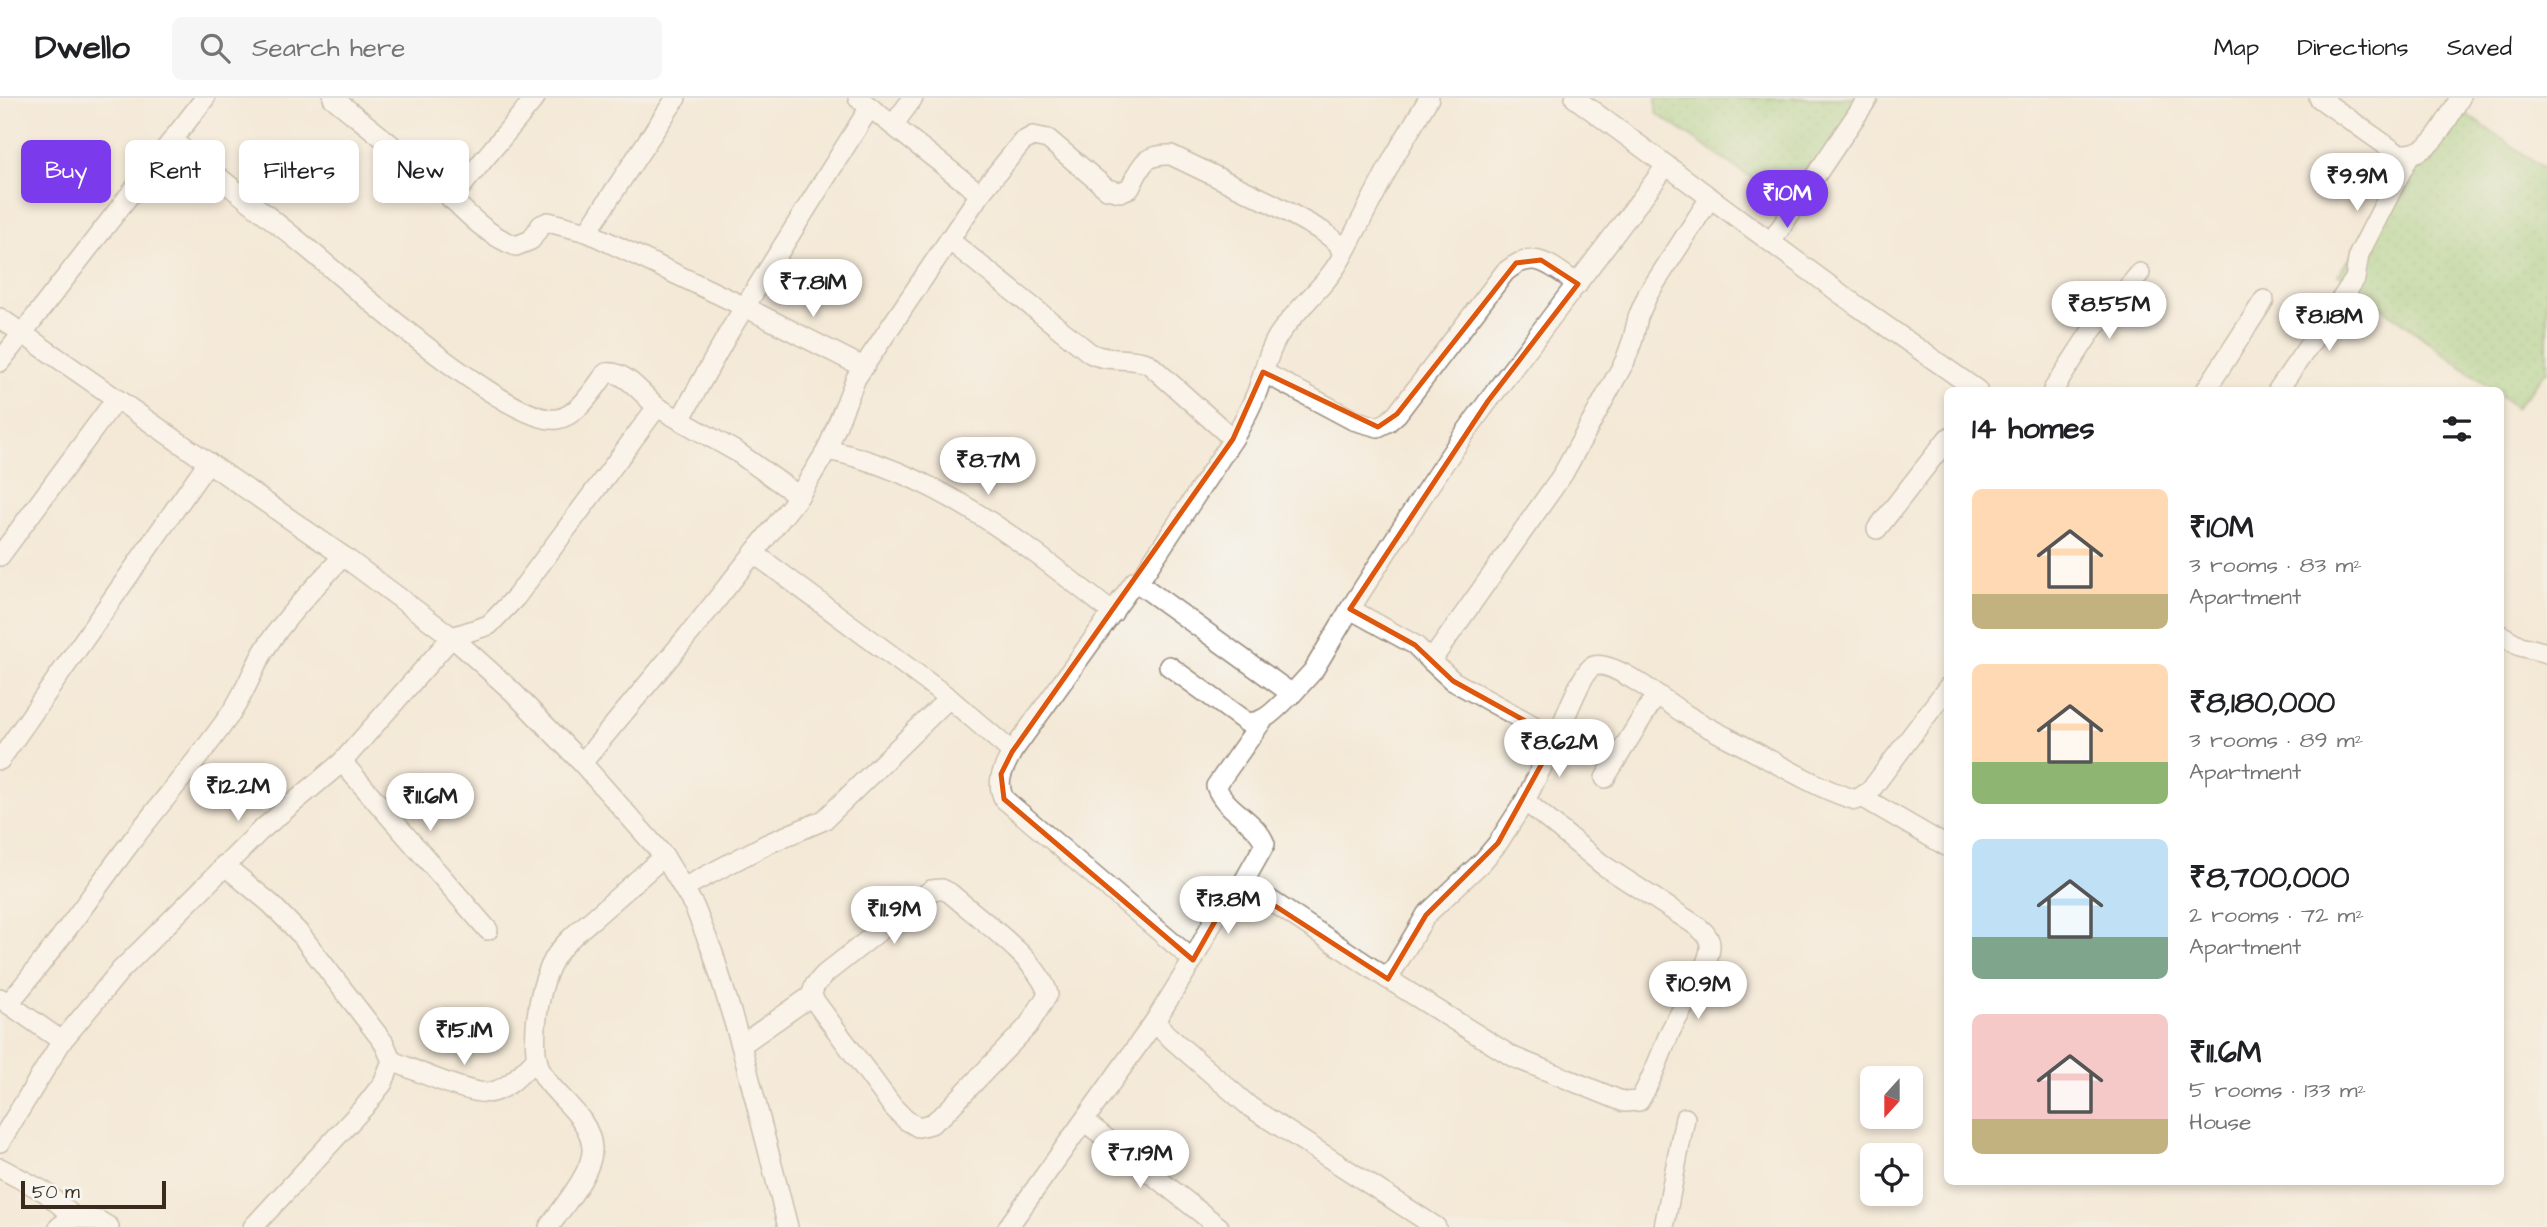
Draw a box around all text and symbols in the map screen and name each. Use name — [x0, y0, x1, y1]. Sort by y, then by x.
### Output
search box — [172, 17, 662, 80]
text: Dwello — [35, 25, 130, 71]
icon: search — [196, 29, 234, 67]
text: Search here — [252, 30, 405, 66]
text: Map — [2214, 31, 2259, 65]
text: Directions — [2297, 31, 2409, 65]
text: Saved — [2447, 31, 2512, 65]
chip: Buy — [21, 140, 111, 203]
chip: Rent — [125, 140, 225, 203]
chip: Filters — [239, 140, 359, 203]
chip: New — [373, 140, 469, 203]
pin: ₹9.9M — [2308, 153, 2406, 213]
text: ₹9.9M — [2326, 160, 2388, 192]
pin: ₹10M — [1746, 170, 1828, 230]
text: ₹10M — [1762, 177, 1812, 209]
pin: ₹7.81M — [756, 260, 870, 319]
text: ₹7.81M — [779, 266, 847, 298]
pin: ₹8.55M — [2052, 282, 2166, 341]
text: ₹8.55M — [2068, 288, 2150, 320]
pin: ₹8.18M — [2272, 294, 2386, 353]
text: ₹8.18M — [2295, 300, 2363, 332]
text: 14 homes — [1972, 408, 2095, 450]
icon: filters — [2438, 410, 2476, 448]
pin: ₹8.7M — [939, 438, 1037, 497]
text: ₹8.7M — [956, 444, 1020, 476]
text: ₹10M — [2189, 507, 2254, 549]
icon: home — [2028, 517, 2112, 601]
text: 3 rooms · 83 m² — [2189, 549, 2362, 581]
text: Apartment — [2189, 581, 2301, 613]
text: ₹8,180,000 — [2189, 682, 2335, 724]
icon: home — [2028, 692, 2112, 776]
pin: ₹8.62M — [1502, 720, 1616, 779]
text: 3 rooms · 89 m² — [2189, 724, 2363, 756]
text: ₹8.62M — [1520, 726, 1598, 758]
text: Apartment — [2189, 756, 2301, 788]
pin: ₹12.2M — [181, 764, 295, 823]
text: ₹12.2M — [206, 770, 270, 802]
pin: ₹11.6M — [373, 774, 487, 833]
text: ₹11.6M — [402, 780, 458, 812]
text: ₹8,700,000 — [2189, 857, 2349, 899]
icon: home — [2028, 867, 2112, 951]
pin: ₹13.8M — [1171, 876, 1285, 936]
text: ₹13.8M — [1196, 883, 1260, 915]
pin: ₹11.9M — [837, 886, 951, 946]
text: ₹11.9M — [867, 893, 921, 925]
text: 2 rooms · 72 m² — [2189, 899, 2364, 931]
text: Apartment — [2189, 931, 2301, 963]
pin: ₹10.9M — [1641, 962, 1755, 1021]
text: ₹10.9M — [1665, 968, 1731, 1000]
pin: ₹15.1M — [407, 1007, 521, 1067]
text: ₹15.1M — [435, 1014, 493, 1046]
text: ₹11.6M — [2189, 1032, 2262, 1074]
icon: home — [2028, 1042, 2112, 1126]
north arrow — [1860, 1066, 1923, 1129]
map controls — [1860, 1066, 1923, 1206]
text: 5 rooms · 133 m² — [2189, 1074, 2366, 1106]
text: House — [2189, 1106, 2252, 1138]
pin: ₹7.19M — [1083, 1130, 1197, 1190]
text: ₹7.19M — [1107, 1137, 1173, 1169]
button: locate — [1860, 1143, 1923, 1206]
scale bar — [21, 1178, 166, 1210]
text: 50 m — [32, 1179, 80, 1206]

